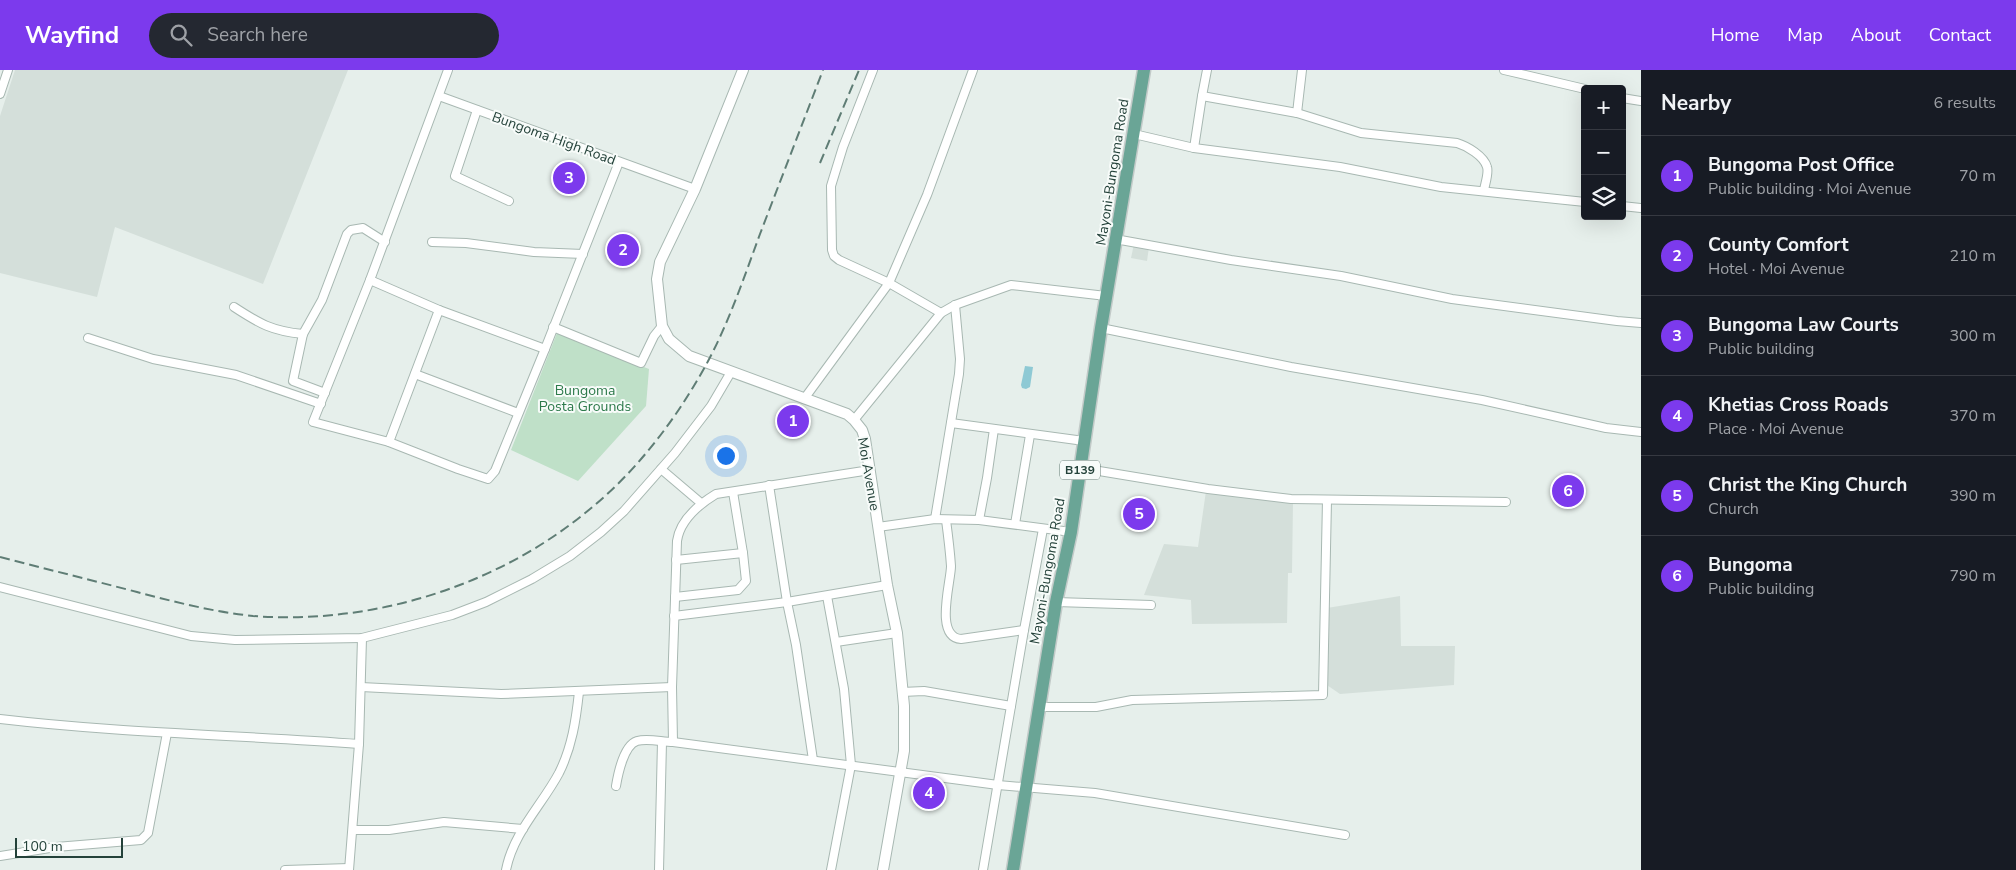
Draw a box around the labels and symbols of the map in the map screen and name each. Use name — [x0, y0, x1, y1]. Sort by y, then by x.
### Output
street label: Mayoni-Bungoma Road — [1092, 97, 1133, 247]
street label: Bungoma High Road — [489, 107, 618, 170]
pin: 3 — [553, 159, 585, 197]
pin: 2 — [607, 231, 639, 269]
park label: Bungoma Posta Grounds — [539, 381, 632, 416]
pin: 1 — [777, 402, 809, 440]
street label: Moi Avenue — [853, 436, 884, 512]
your location — [713, 443, 739, 469]
road number: B139 — [1060, 460, 1100, 480]
pin: 6 — [1552, 472, 1584, 510]
pin: 5 — [1123, 495, 1155, 533]
street label: Mayoni-Bungoma Road — [1025, 496, 1070, 646]
pin: 4 — [913, 774, 945, 812]
scale bar — [15, 835, 122, 858]

